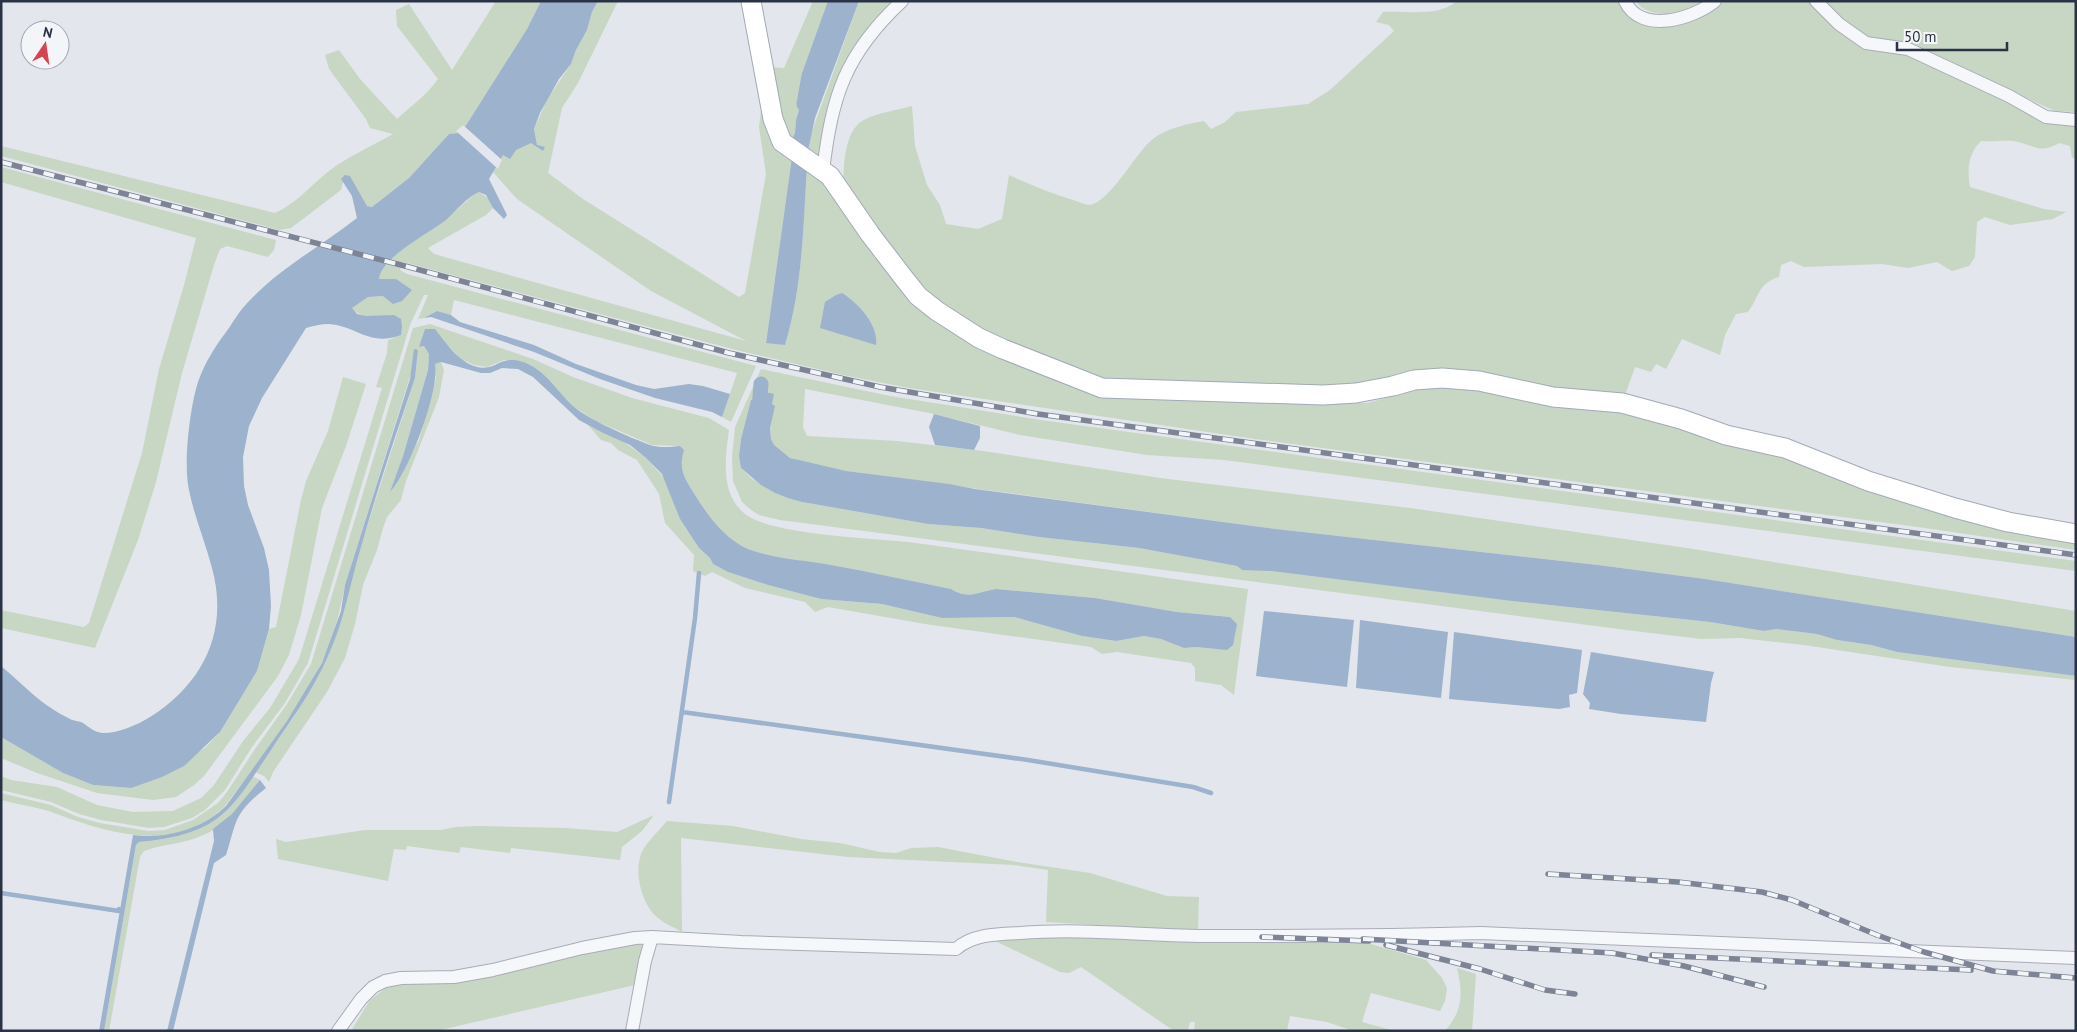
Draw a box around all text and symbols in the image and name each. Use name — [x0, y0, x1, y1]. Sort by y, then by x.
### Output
north arrow — [20, 20, 70, 70]
scale bar — [1897, 20, 2007, 52]
text: N — [41, 23, 54, 42]
text: 50 m — [1904, 27, 1937, 46]

